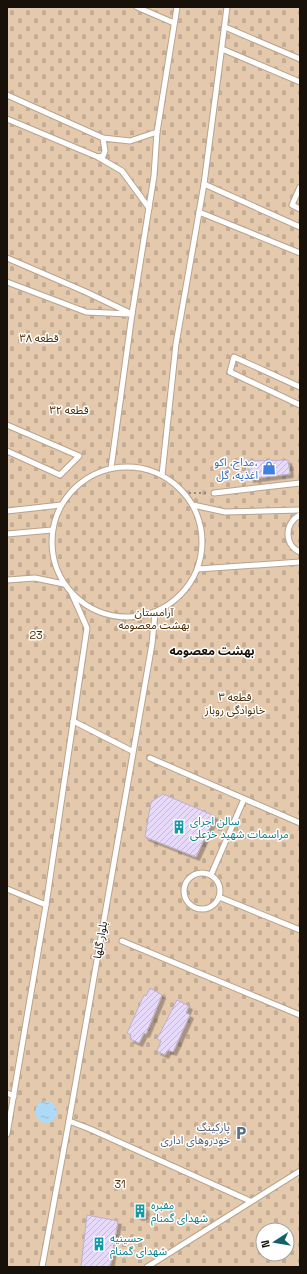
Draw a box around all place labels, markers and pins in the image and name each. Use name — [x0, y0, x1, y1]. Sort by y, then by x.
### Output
place label: مداح، اکو، اغذیه، گل — [214, 455, 258, 482]
shop icon: مداح، اکو، اغذیه، گل — [261, 460, 277, 476]
place label: سالن اجرای مراسمات شهید خزعلی — [190, 814, 289, 841]
building icon: سالن اجرای مراسمات شهید خزعلی — [171, 819, 187, 835]
place label: پارکینگ خودروهای اداری — [161, 1120, 231, 1147]
parking icon: پارکینگ خودروهای اداری — [233, 1125, 249, 1141]
place label: مقبره شهدای گمنام — [151, 1198, 208, 1226]
building icon: مقبره شهدای گمنام — [132, 1203, 148, 1219]
place label: حسینیه شهدای گمنام — [110, 1231, 167, 1259]
building icon: حسینیه شهدای گمنام — [91, 1236, 107, 1252]

